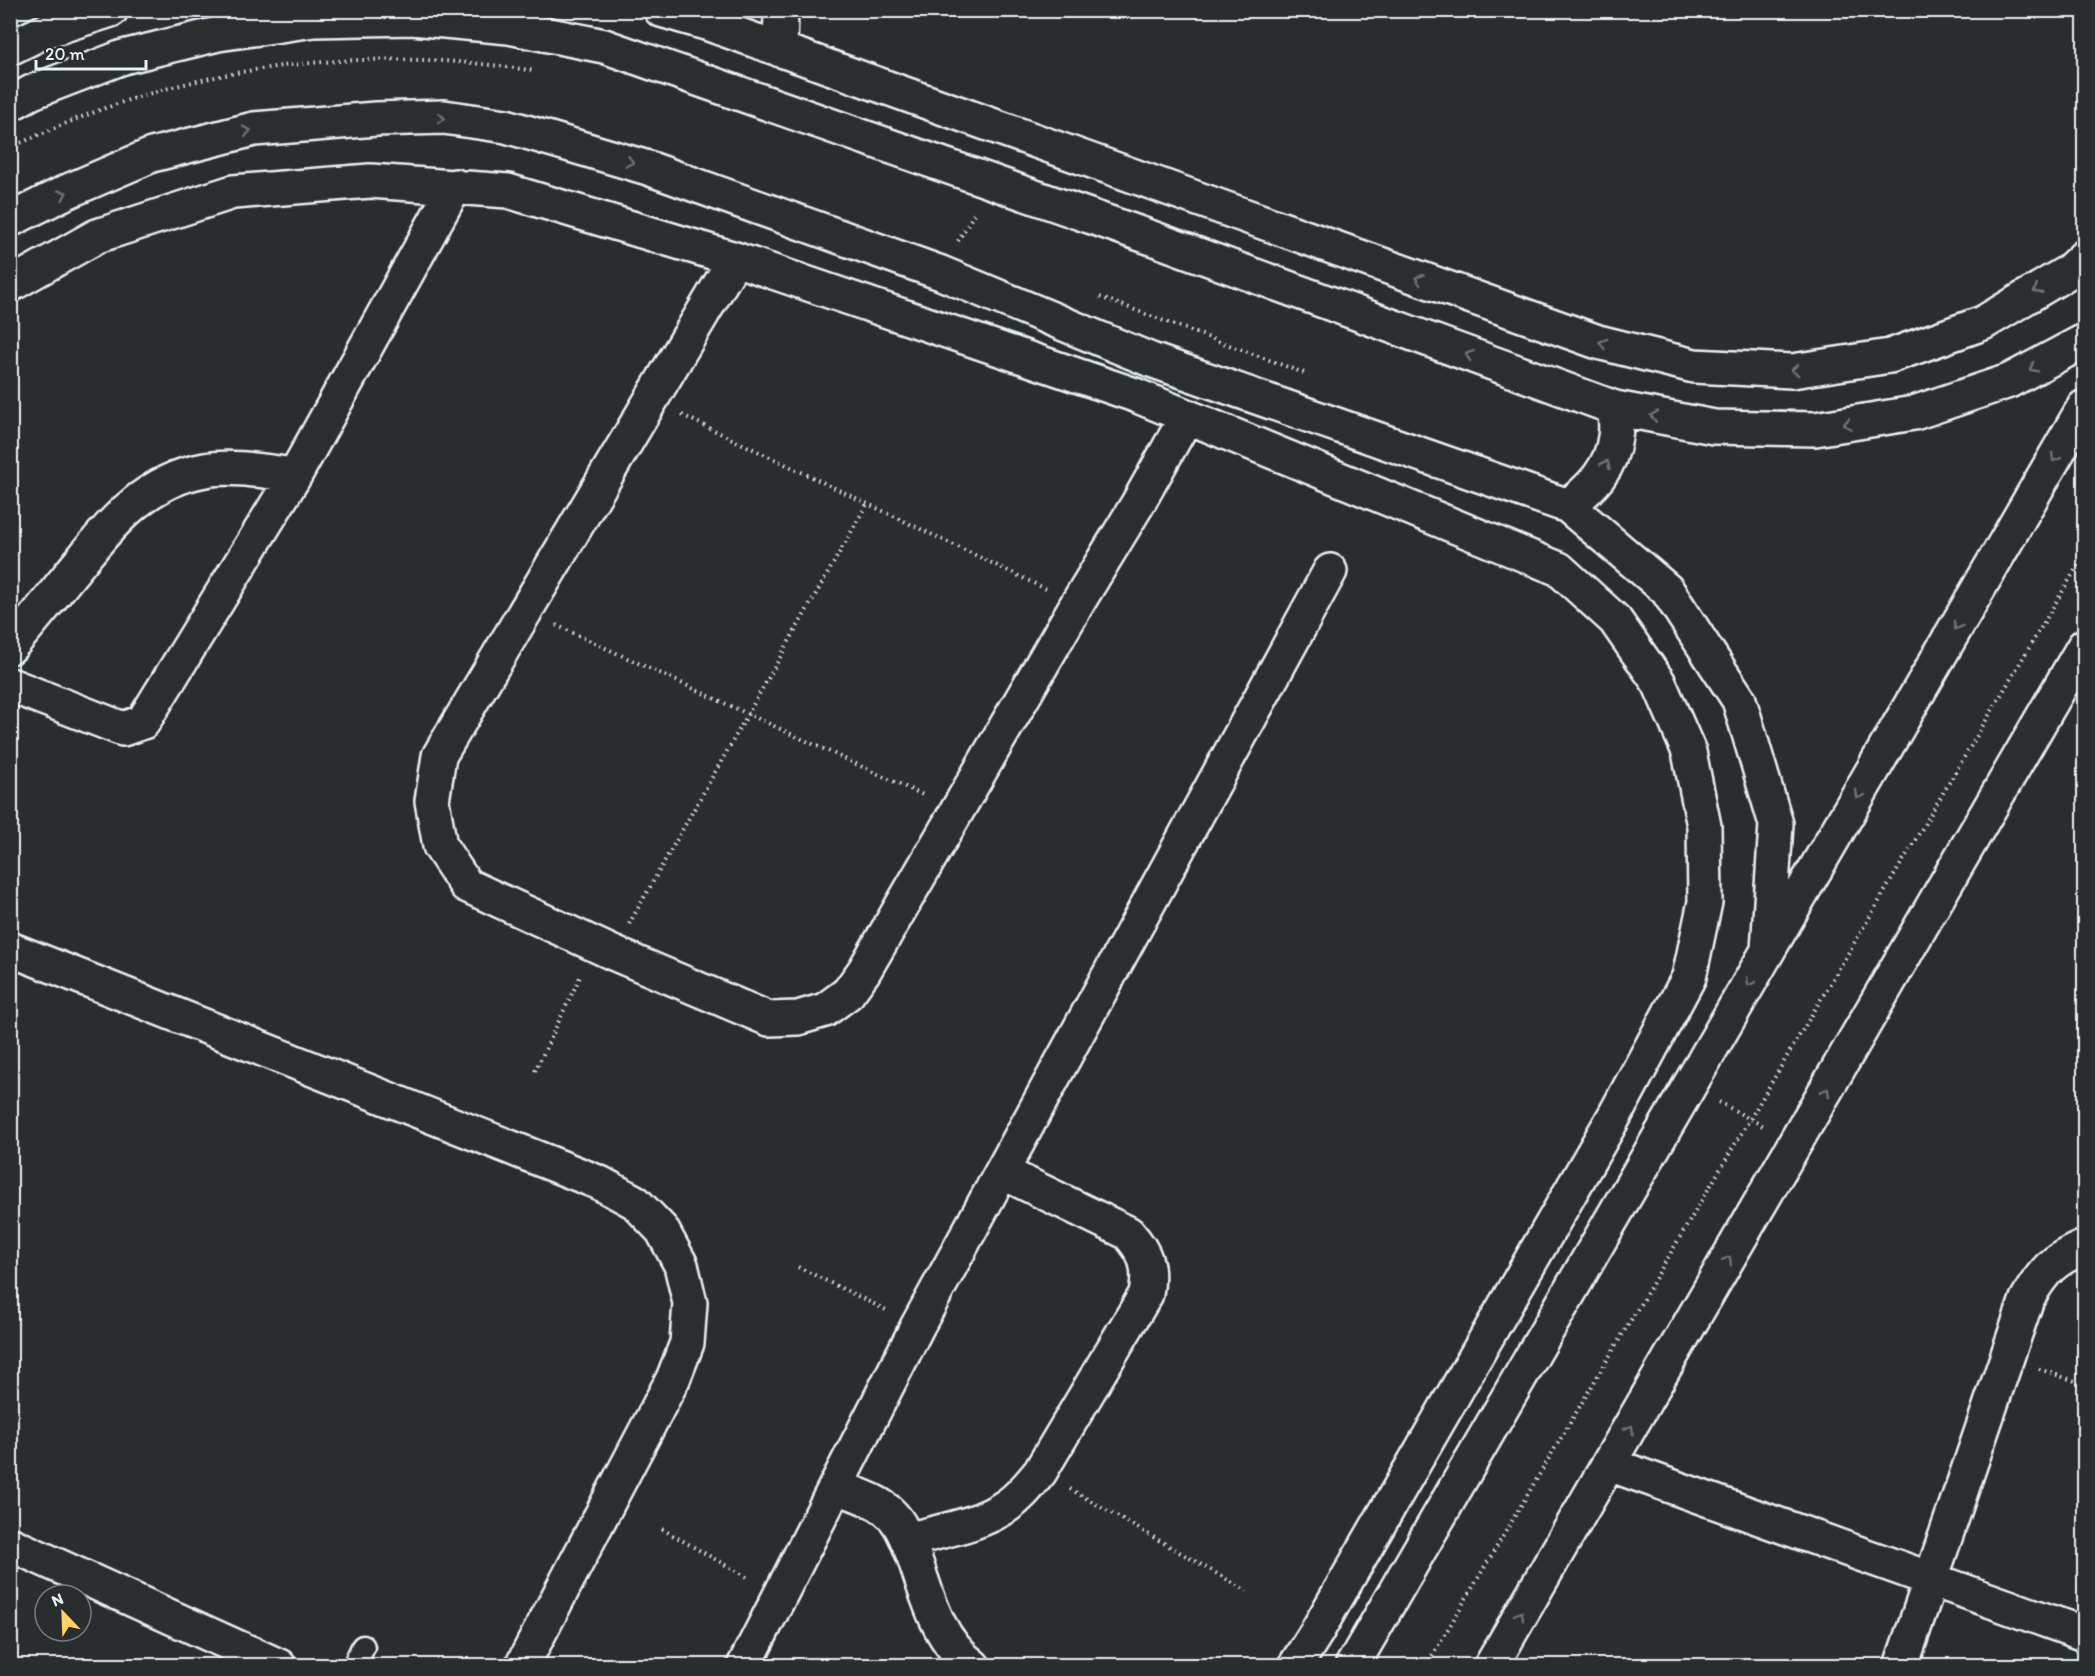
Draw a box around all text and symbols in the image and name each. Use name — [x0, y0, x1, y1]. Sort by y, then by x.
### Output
scale bar — [36, 33, 146, 71]
text: 20 m — [45, 43, 85, 65]
one-way arrow — [436, 111, 445, 124]
one-way arrow — [241, 125, 251, 138]
one-way arrow — [624, 155, 635, 167]
one-way arrow — [56, 189, 67, 201]
one-way arrow — [1414, 273, 1425, 286]
one-way arrow — [2033, 283, 2043, 295]
one-way arrow — [1598, 338, 1608, 351]
one-way arrow — [1464, 349, 1475, 362]
one-way arrow — [2029, 361, 2039, 372]
one-way arrow — [1790, 363, 1799, 376]
one-way arrow — [1649, 410, 1659, 423]
one-way arrow — [1843, 417, 1852, 429]
one-way arrow — [2051, 452, 2062, 462]
one-way arrow — [1598, 459, 1610, 470]
one-way arrow — [1953, 620, 1964, 631]
one-way arrow — [1854, 789, 1866, 799]
one-way arrow — [1746, 976, 1757, 986]
one-way arrow — [1818, 1087, 1830, 1098]
one-way arrow — [1720, 1256, 1732, 1266]
one-way arrow — [1622, 1425, 1634, 1435]
north arrow — [33, 1583, 93, 1643]
text: N — [49, 1589, 66, 1611]
one-way arrow — [1513, 1611, 1525, 1621]

